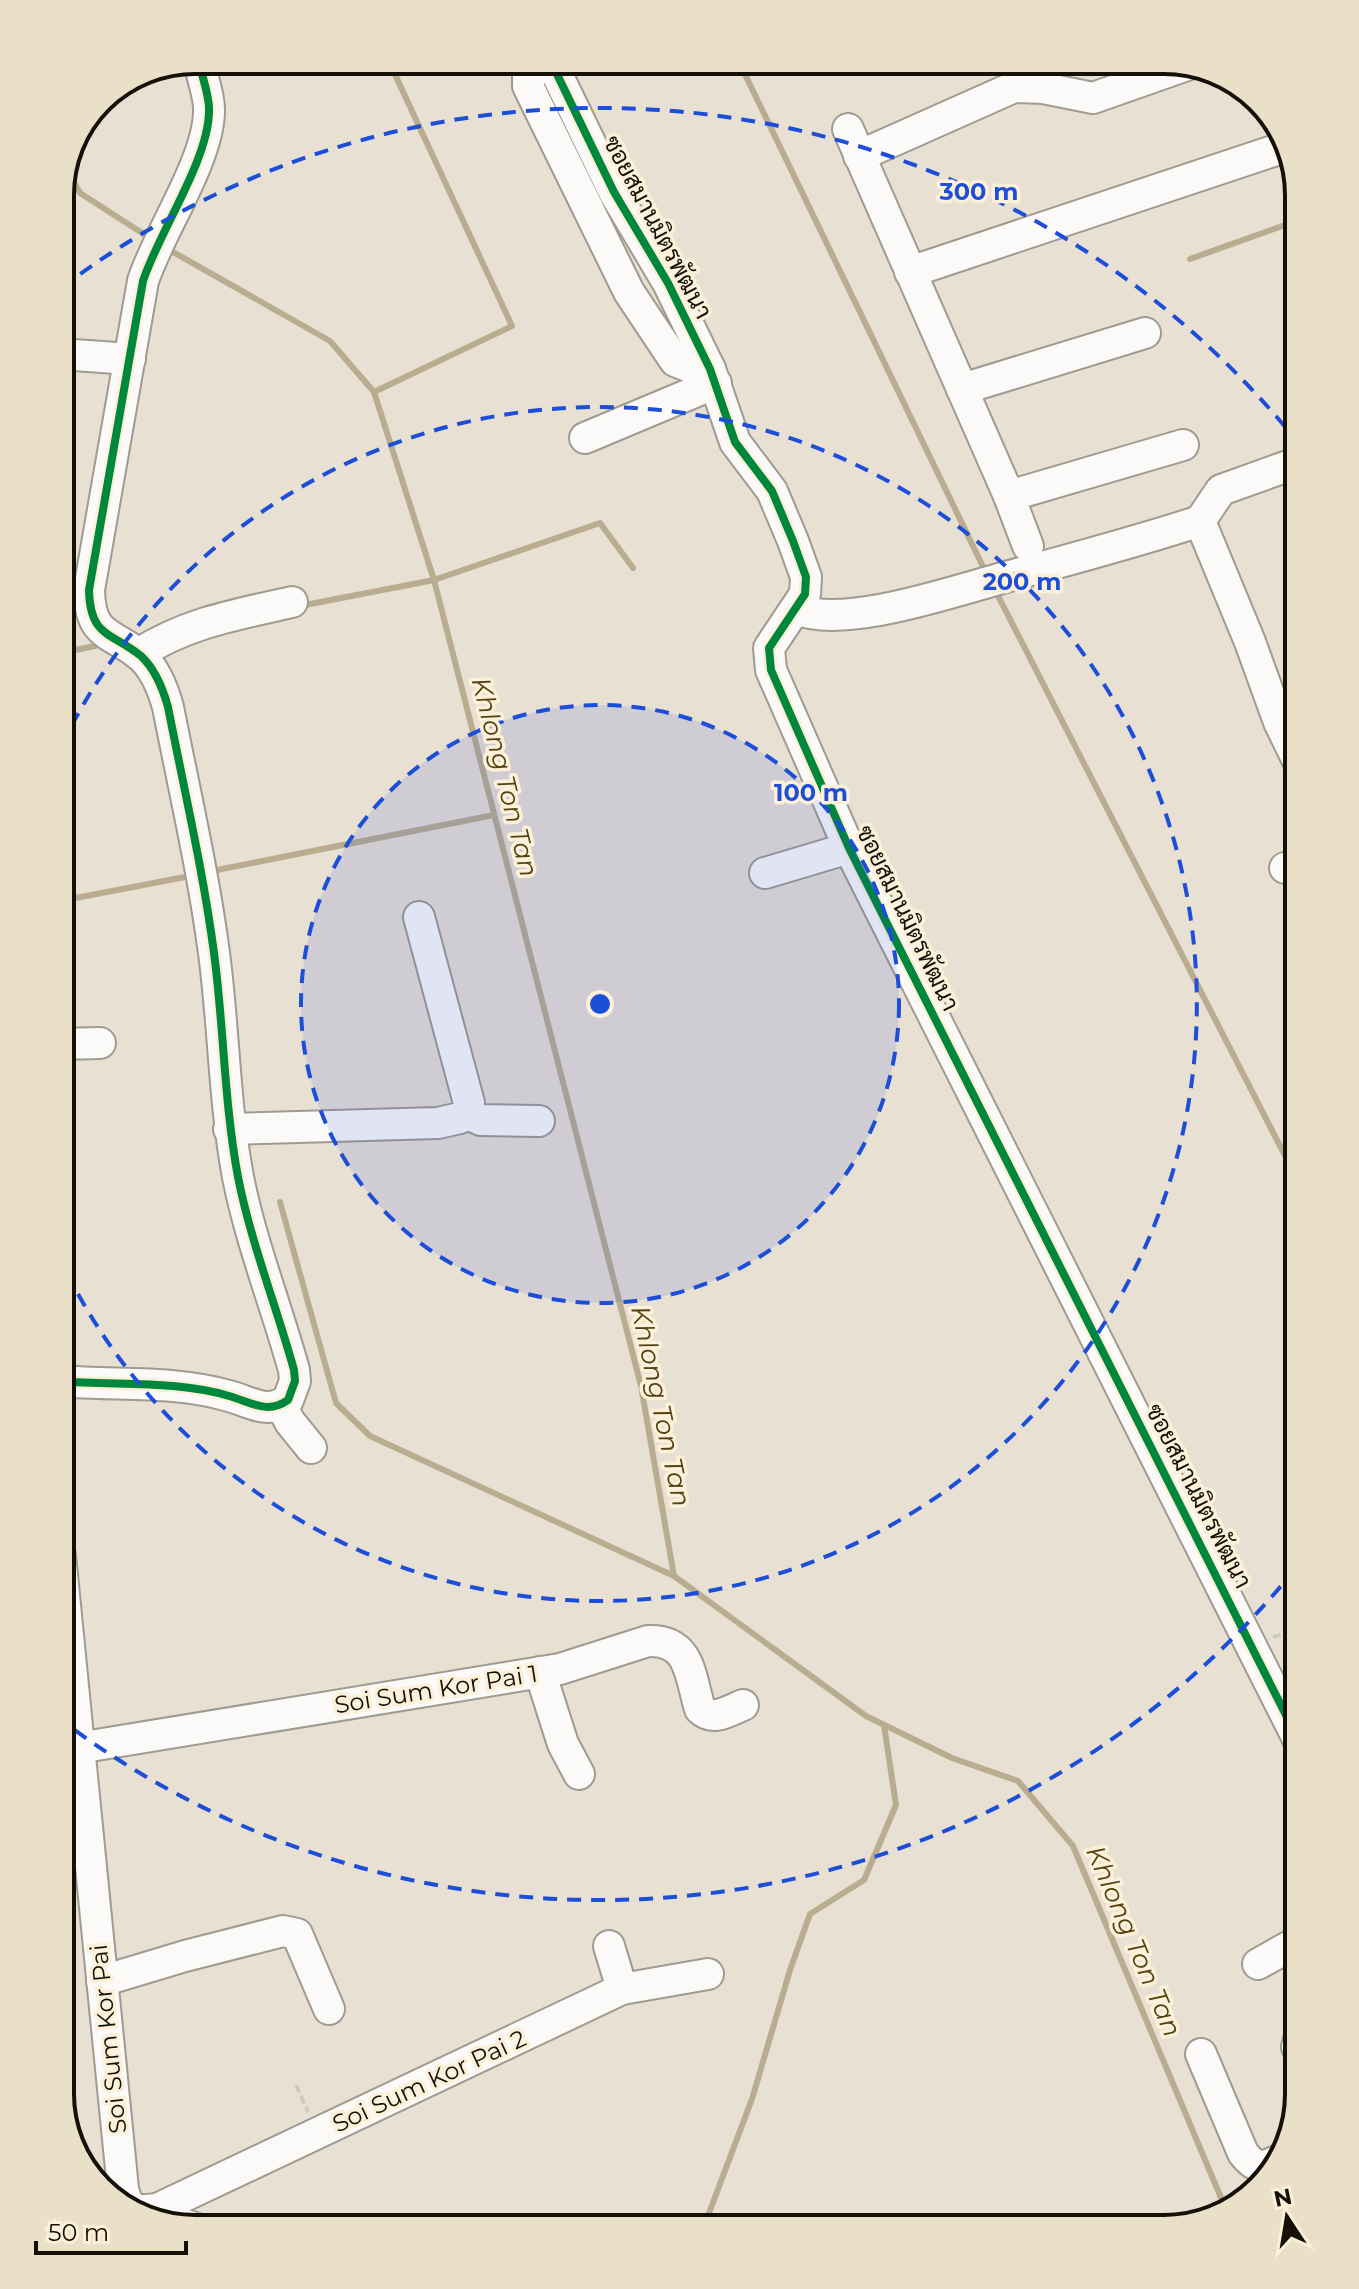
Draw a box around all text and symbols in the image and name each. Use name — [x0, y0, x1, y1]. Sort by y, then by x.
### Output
street label: ซอยสมานมิตรพัฒนา — [597, 130, 719, 324]
text: 300 m — [939, 177, 1018, 206]
text: 200 m — [983, 567, 1061, 596]
water label: Khlong Ton Tan — [465, 674, 545, 880]
text: 100 m — [774, 778, 848, 807]
street label: ซอยสมานมิตรพัฒนา — [850, 820, 966, 1016]
centre of rings — [586, 990, 614, 1018]
water label: Khlong Ton Tan — [624, 1303, 698, 1509]
street label: ซอยสมานมิตรพัฒนา — [1140, 1399, 1258, 1593]
street label: Soi Sum Kor Pai 1 — [332, 1659, 540, 1719]
water label: Khlong Ton Tan — [1079, 1841, 1189, 2041]
street label: Soi Sum Kor Pai — [84, 1943, 132, 2135]
street label: Soi Sum Kor Pai 2 — [328, 2023, 530, 2139]
north arrow — [1247, 2177, 1327, 2257]
text: N — [1271, 2183, 1294, 2213]
scale bar — [36, 2205, 186, 2255]
text: 50 m — [48, 2218, 109, 2247]

